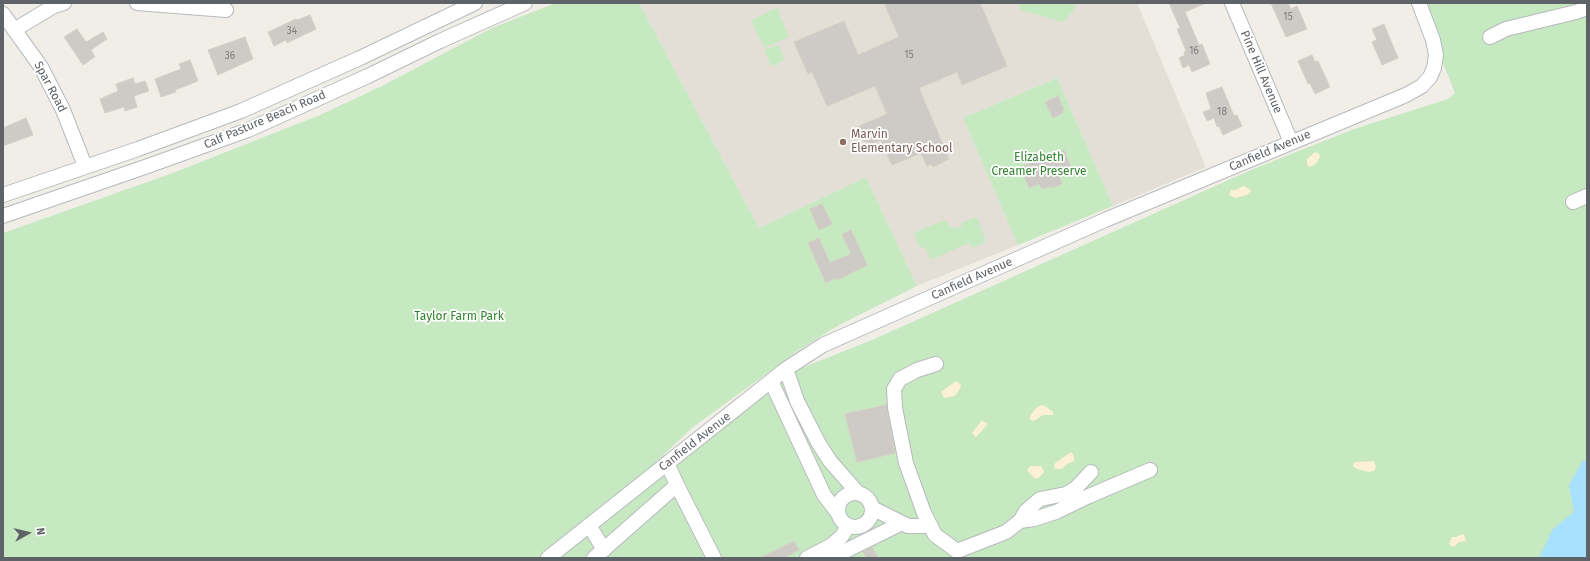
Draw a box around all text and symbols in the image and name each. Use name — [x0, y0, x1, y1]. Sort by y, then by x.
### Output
house number: 15 — [1283, 11, 1293, 23]
house number: 34 — [287, 25, 297, 37]
street label: Pine Hill Avenue — [1237, 28, 1285, 116]
house number: 16 — [1189, 45, 1199, 57]
house number: 15 — [904, 49, 914, 61]
house number: 36 — [225, 50, 235, 62]
street label: Spar Road — [31, 59, 69, 115]
street label: Calf Pasture Beach Road — [202, 88, 328, 152]
house number: 18 — [1217, 106, 1227, 118]
street label: Canfield Avenue — [1227, 127, 1313, 175]
place label: Marvin Elementary School — [851, 128, 953, 156]
marker: Marvin Elementary School — [838, 137, 848, 147]
park label: Elizabeth Creamer Preserve — [991, 151, 1087, 179]
street label: Canfield Avenue — [929, 255, 1015, 303]
park label: Taylor Farm Park — [414, 310, 504, 324]
street label: Canfield Avenue — [656, 409, 734, 475]
north arrow — [8, 513, 48, 553]
text: N — [33, 527, 47, 536]

